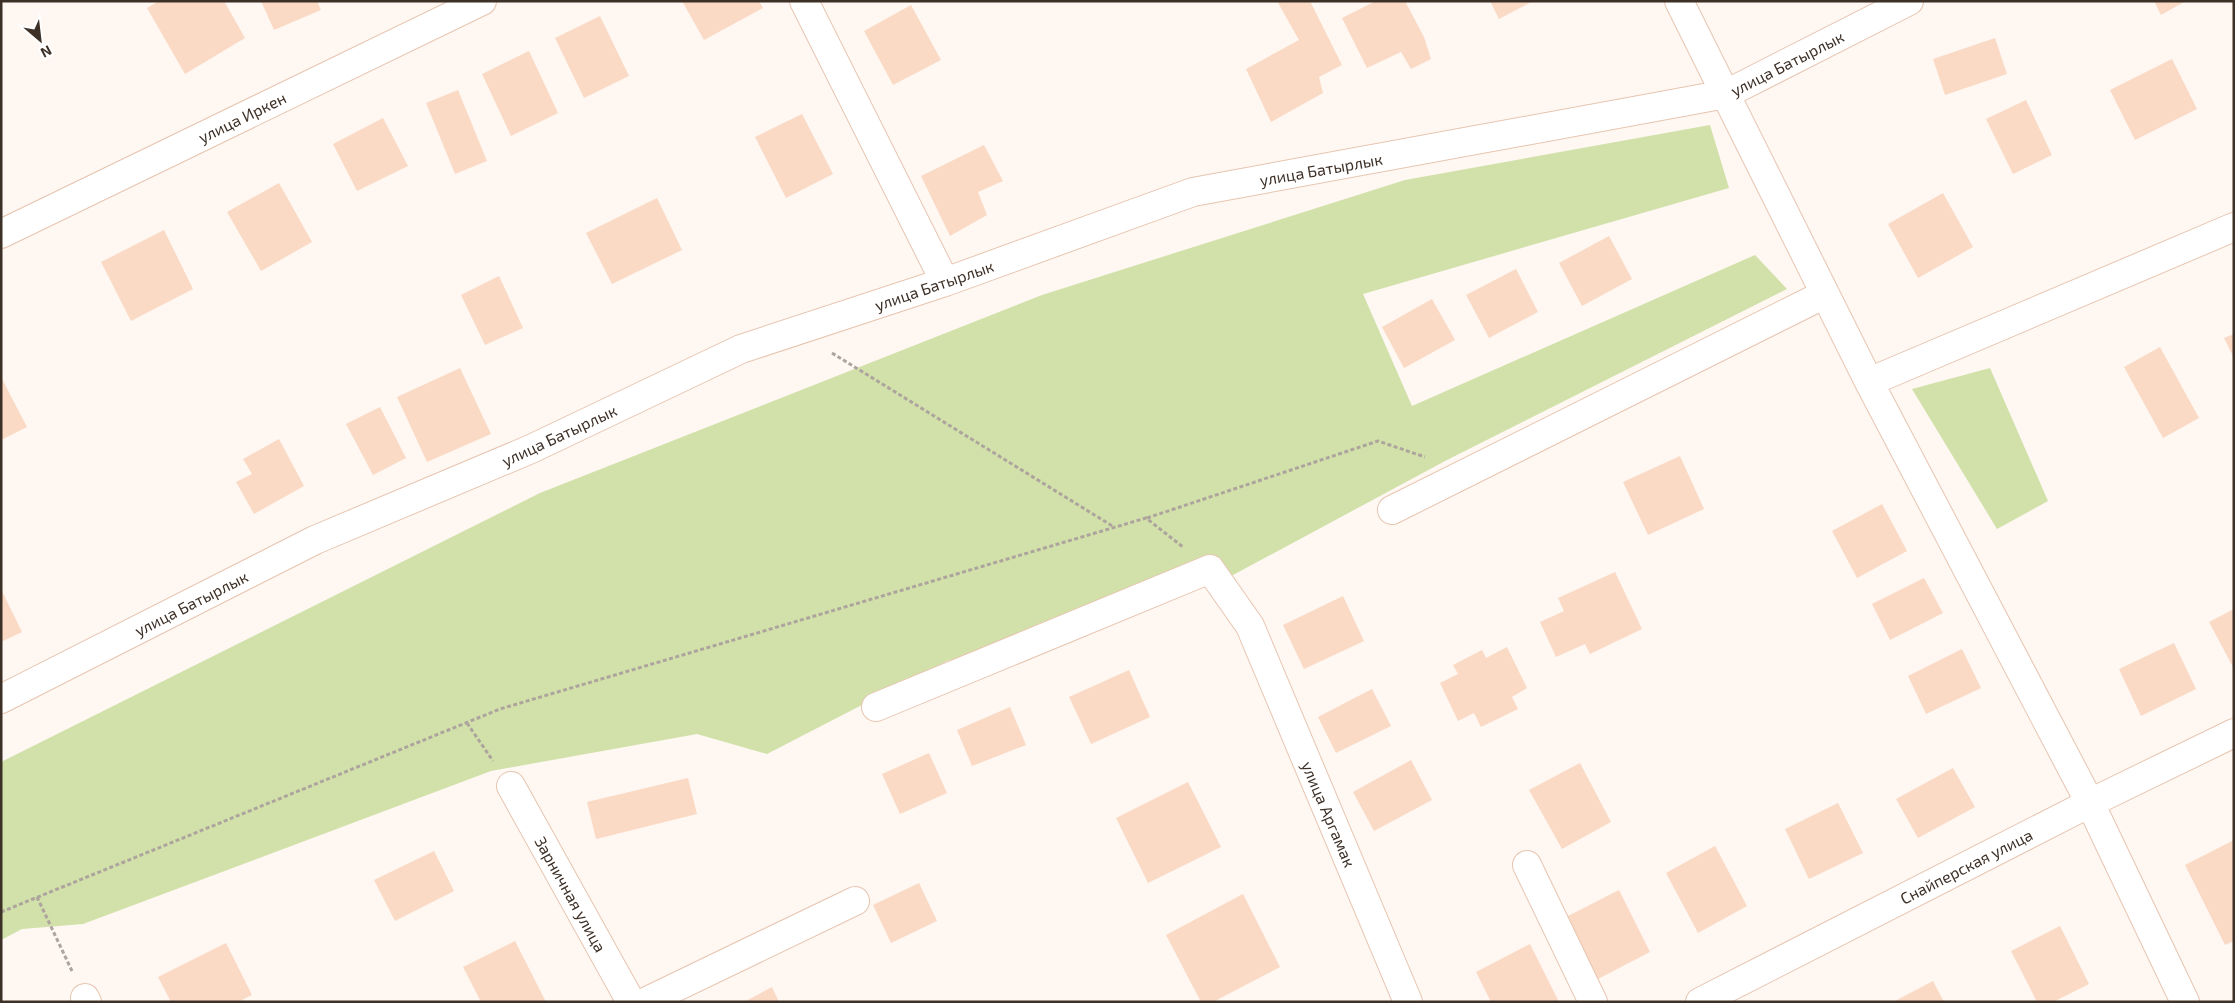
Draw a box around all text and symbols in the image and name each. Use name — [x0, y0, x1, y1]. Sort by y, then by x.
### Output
north arrow — [15, 15, 65, 65]
street label: улица Батырлык — [1727, 26, 1848, 101]
text: N — [38, 42, 55, 62]
street label: улица Иркен — [195, 88, 289, 147]
street label: улица Батырлык — [1258, 149, 1385, 190]
street label: улица Батырлык — [872, 256, 997, 315]
street label: улица Батырлык — [499, 400, 620, 471]
street label: улица Батырлык — [131, 566, 252, 641]
street label: улица Аргамак — [1297, 758, 1360, 871]
street label: Снайперская улица — [1897, 824, 2036, 909]
street label: Зарничная улица — [530, 833, 611, 956]

